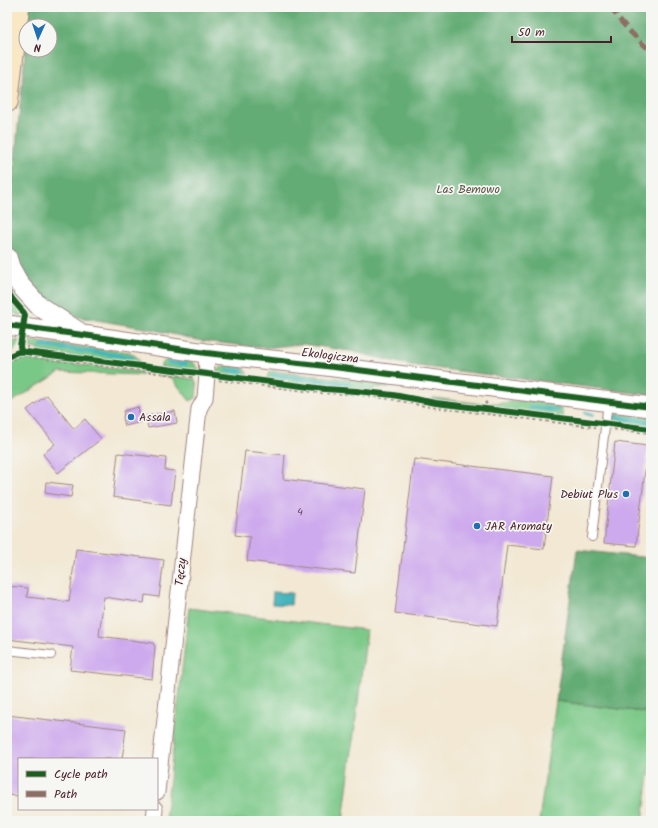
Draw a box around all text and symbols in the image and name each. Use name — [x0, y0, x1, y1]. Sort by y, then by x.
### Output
north arrow — [18, 18, 58, 58]
scale bar — [512, 18, 611, 44]
text: 50 m — [518, 23, 545, 42]
text: N — [34, 38, 41, 56]
park label: Las Bemowo — [436, 180, 500, 199]
street label: Ekologiczna — [300, 343, 360, 369]
place label: Assala — [139, 408, 171, 427]
marker: Assala — [126, 412, 136, 422]
place label: Debiut Plus — [560, 485, 618, 504]
marker: Debiut Plus — [621, 489, 631, 499]
house number: 4 — [297, 504, 303, 520]
place label: JAR Aromaty — [485, 517, 552, 536]
marker: JAR Aromaty — [472, 521, 482, 531]
street label: Tęczy — [170, 557, 192, 587]
legend — [18, 758, 158, 810]
text: Cycle path — [54, 765, 108, 784]
text: Path — [54, 785, 77, 804]

